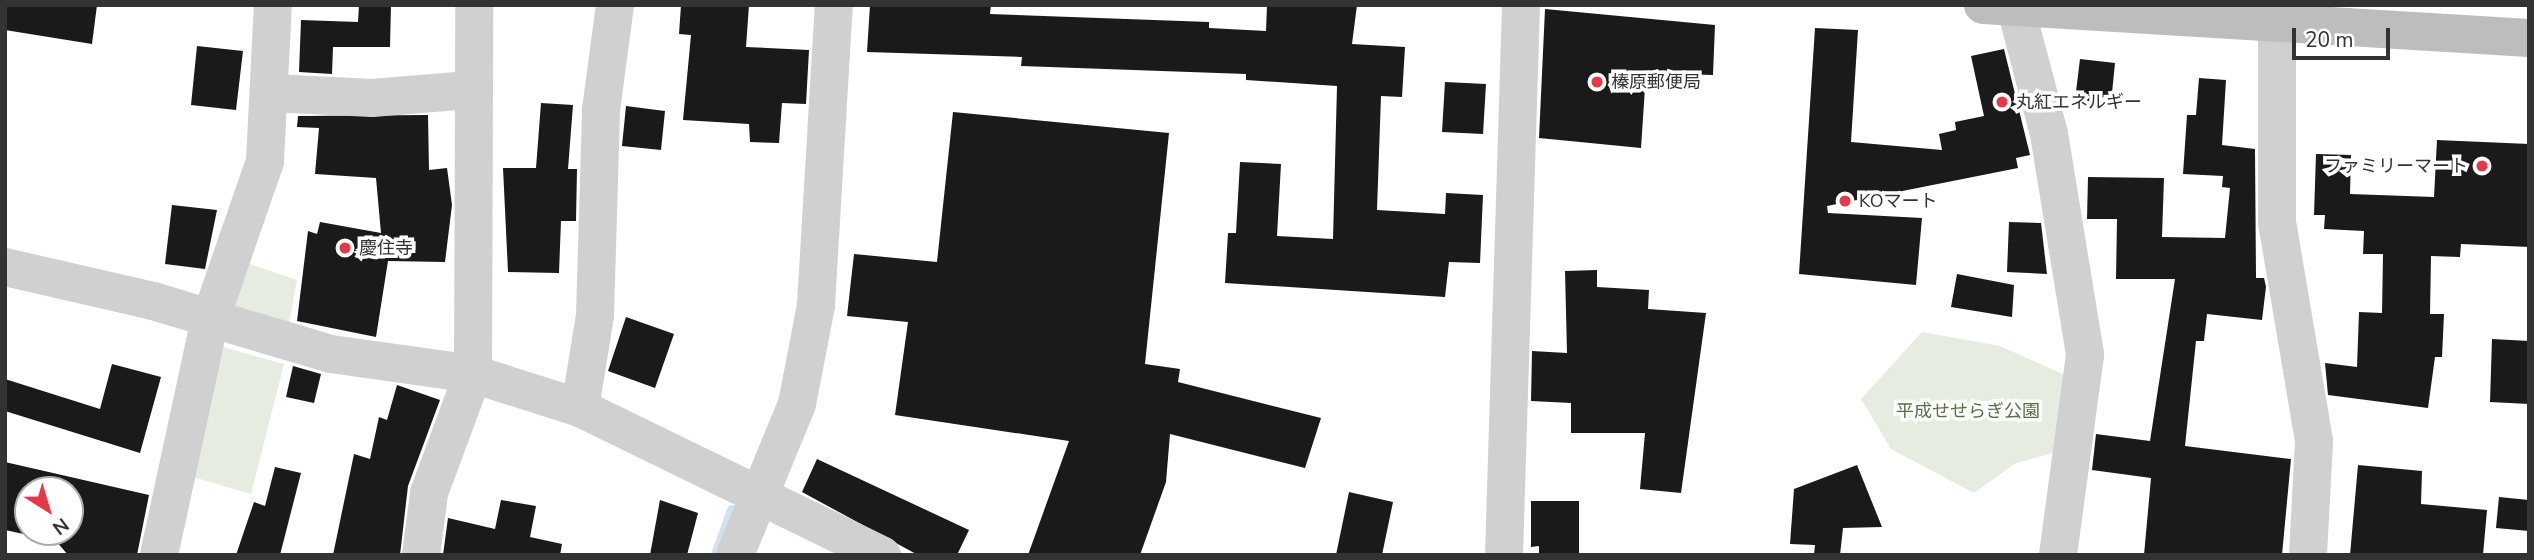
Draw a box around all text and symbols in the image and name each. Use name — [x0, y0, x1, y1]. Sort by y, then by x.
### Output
scale bar — [2296, 14, 2394, 58]
text: 20 m — [2305, 26, 2354, 54]
place label: 榛原郵便局 — [1611, 71, 1701, 93]
marker: 榛原郵便局 — [1589, 74, 1605, 90]
place label: 丸紅エネルギー — [2016, 91, 2142, 113]
marker: 丸紅エネルギー — [1994, 94, 2010, 110]
place label: ファミリーマート — [2324, 155, 2468, 177]
marker: ファミリーマート — [2474, 158, 2490, 174]
place label: KOマート — [1859, 190, 1938, 212]
marker: KOマート — [1837, 193, 1853, 209]
place label: 慶住寺 — [359, 237, 413, 259]
marker: 慶住寺 — [337, 240, 353, 256]
park label: 平成せせらぎ公園 — [1896, 400, 2040, 422]
north arrow — [14, 476, 84, 546]
text: N — [47, 512, 74, 541]

